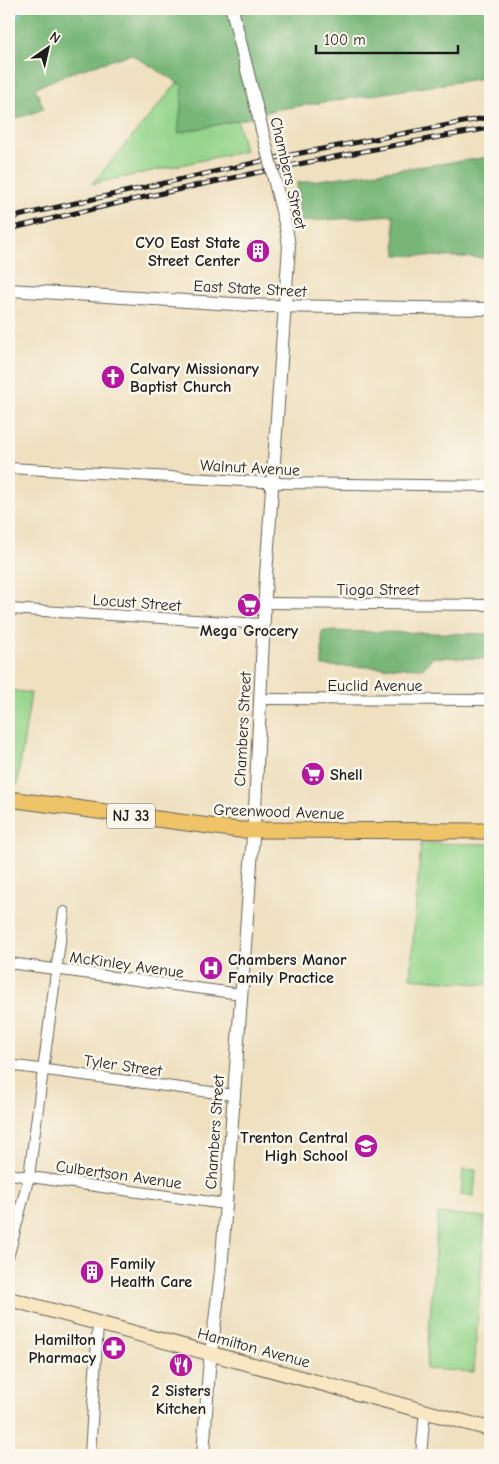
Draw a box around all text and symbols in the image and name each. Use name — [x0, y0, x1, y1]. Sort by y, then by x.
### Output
north arrow — [22, 22, 72, 72]
scale bar — [316, 22, 459, 54]
text: N — [46, 28, 64, 47]
text: 100 m — [324, 31, 366, 49]
street label: Chambers Street — [266, 115, 310, 232]
place label: CYO East State Street Center — [135, 234, 241, 270]
building icon: CYO East State Street Center — [245, 238, 271, 264]
street label: East State Street — [193, 277, 307, 301]
place label: Calvary Missionary Baptist Church — [130, 360, 259, 396]
church icon: Calvary Missionary Baptist Church — [100, 364, 126, 390]
street label: Walnut Avenue — [199, 456, 300, 480]
street label: Tioga Street — [337, 581, 420, 599]
street label: Locust Street — [92, 591, 182, 615]
supermarket icon: Mega Grocery — [236, 592, 262, 618]
place label: Mega Grocery — [200, 622, 299, 640]
street label: Chambers Street — [231, 671, 255, 787]
street label: Euclid Avenue — [327, 677, 423, 695]
supermarket icon: Shell — [300, 761, 326, 787]
place label: Shell — [330, 766, 363, 784]
street label: Greenwood Avenue — [213, 801, 345, 823]
road number: NJ 33 — [107, 804, 155, 828]
street label: McKinley Avenue — [69, 948, 185, 982]
place label: Chambers Manor Family Practice — [228, 951, 347, 987]
hospital icon: Chambers Manor Family Practice — [198, 955, 224, 981]
street label: Tyler Street — [83, 1052, 164, 1080]
street label: Chambers Street — [202, 1074, 228, 1190]
place label: Trenton Central High School — [240, 1129, 348, 1165]
school or university icon: Trenton Central High School — [353, 1133, 379, 1159]
street label: Culbertson Avenue — [55, 1157, 183, 1193]
place label: Family Health Care — [110, 1255, 192, 1291]
building icon: Family Health Care — [79, 1259, 105, 1285]
street label: Hamilton Avenue — [196, 1324, 312, 1372]
place label: Hamilton Pharmacy — [28, 1331, 97, 1367]
pharmacy icon: Hamilton Pharmacy — [101, 1335, 127, 1361]
restaurant icon: 2 Sisters Kitchen — [168, 1352, 194, 1378]
place label: 2 Sisters Kitchen — [151, 1382, 211, 1418]

